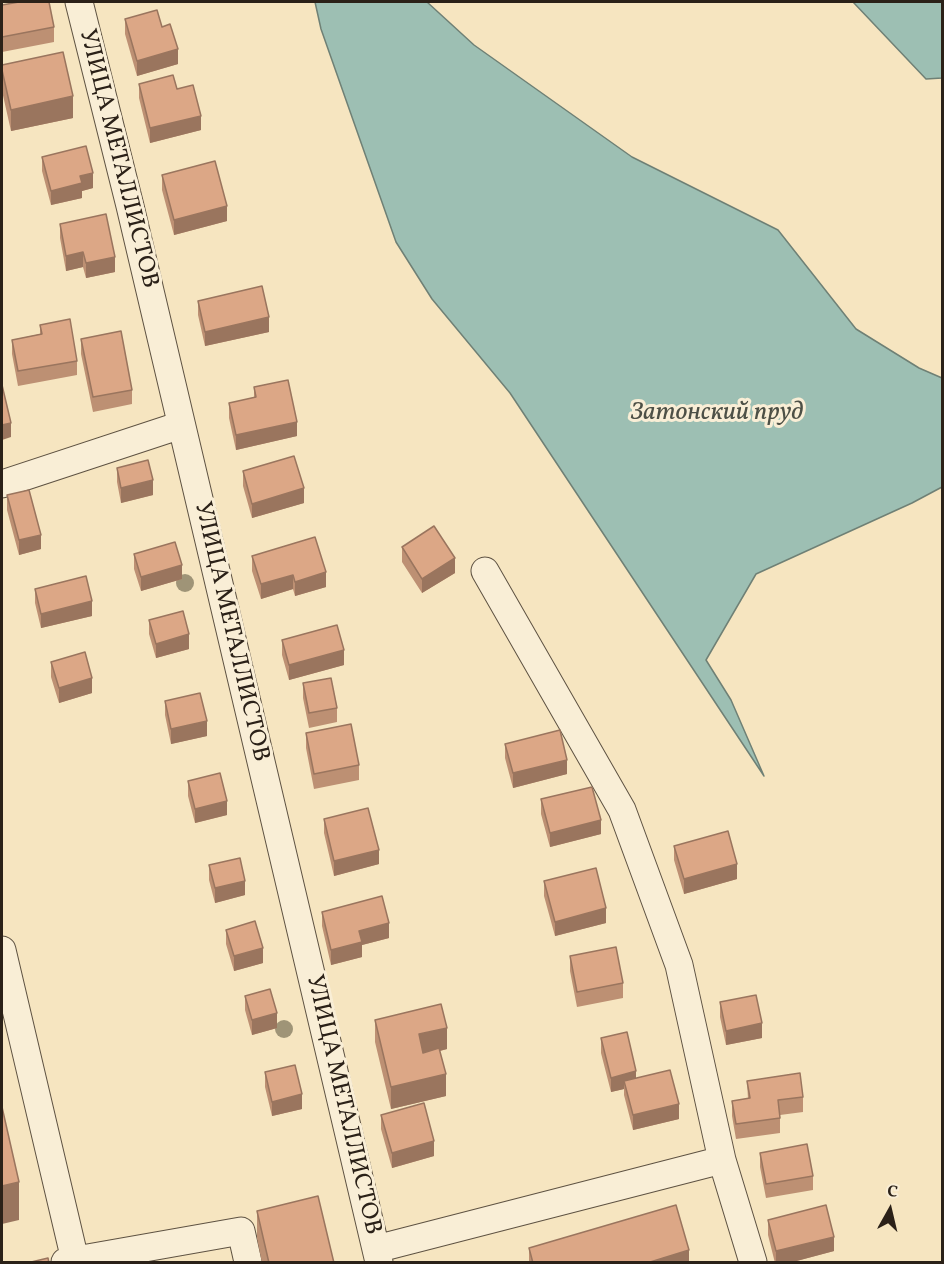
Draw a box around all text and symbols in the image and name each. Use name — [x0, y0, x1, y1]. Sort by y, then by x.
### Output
street label: УЛИЦА МЕТАЛЛИСТОВ — [71, 27, 163, 291]
water label: Затонский пруд — [631, 398, 803, 430]
street label: УЛИЦА МЕТАЛЛИСТОВ — [186, 499, 274, 765]
street label: УЛИЦА МЕТАЛЛИСТОВ — [298, 972, 386, 1238]
north arrow — [860, 1180, 920, 1240]
text: С — [886, 1181, 899, 1204]

